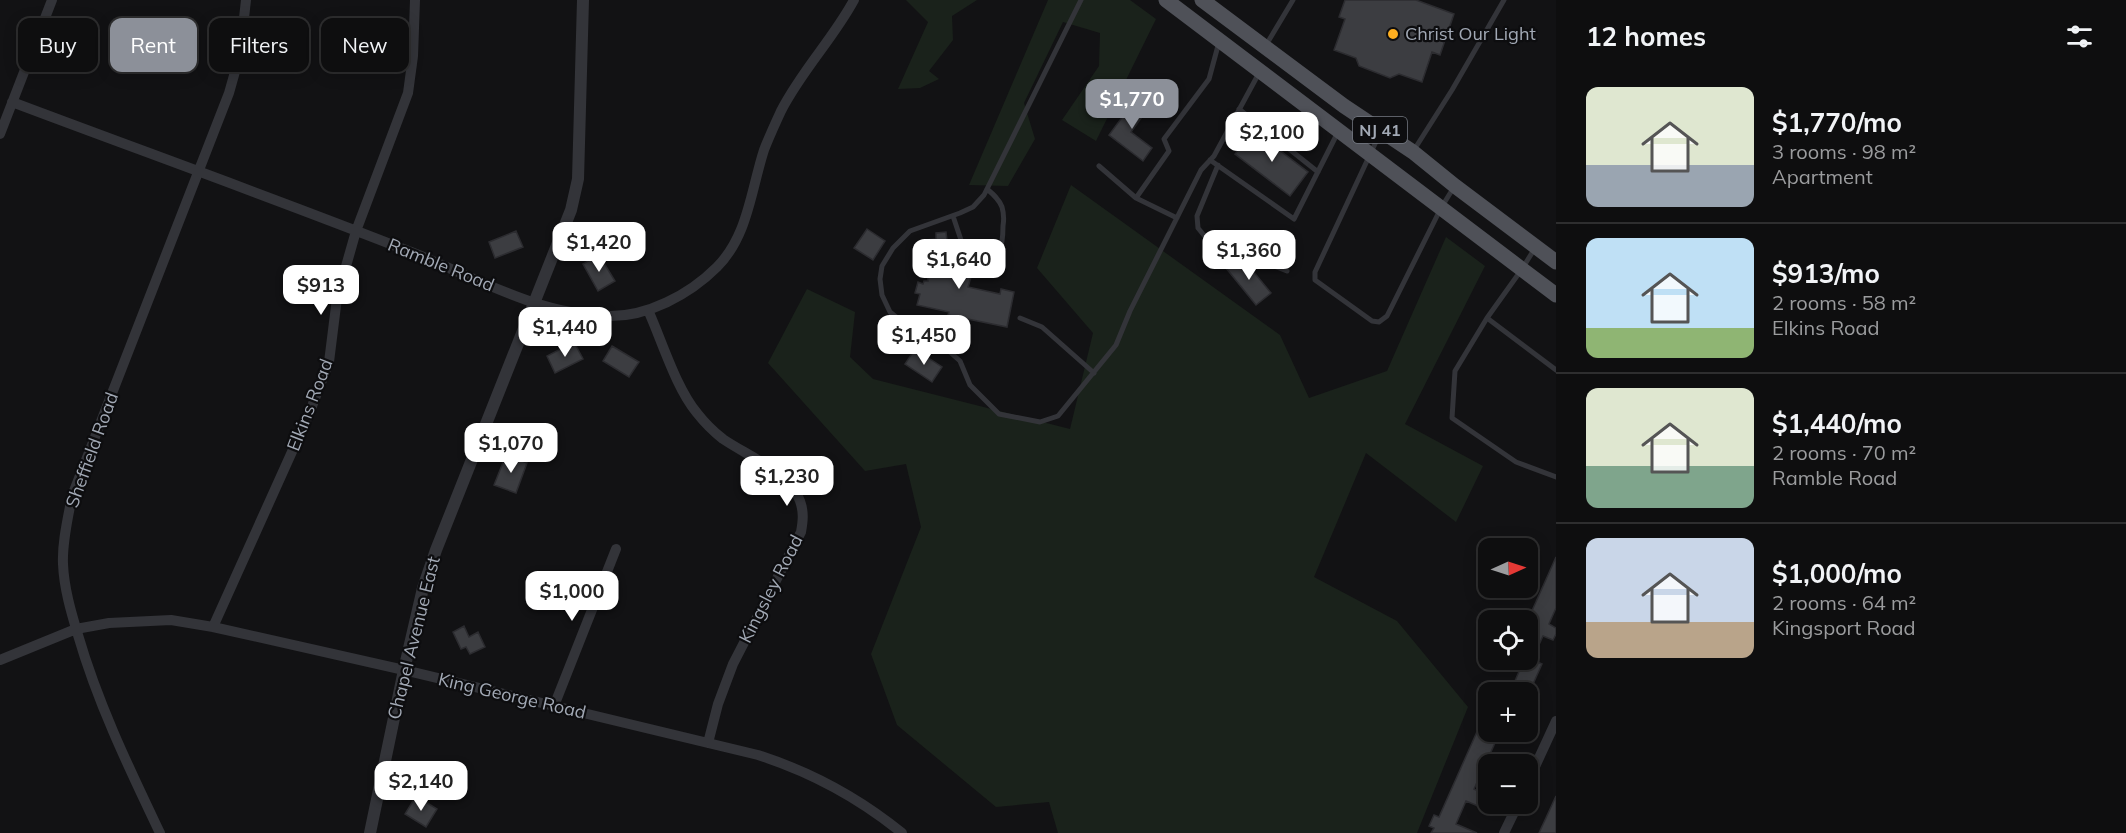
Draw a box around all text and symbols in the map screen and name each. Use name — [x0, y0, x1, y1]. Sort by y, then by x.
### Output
chip: Buy — [18, 18, 98, 72]
chip: Rent — [110, 18, 197, 72]
chip: Filters — [209, 18, 309, 72]
chip: New — [321, 18, 409, 72]
text: 12 homes — [1586, 20, 1706, 53]
icon: filters — [2063, 20, 2096, 53]
place label: Christ Our Light — [1405, 22, 1536, 45]
marker: Christ Our Light — [1386, 27, 1400, 41]
pin: $1,770 — [1083, 79, 1181, 130]
text: $1,770 — [1100, 86, 1164, 111]
text: $1,770/mo — [1772, 106, 1902, 139]
icon: home — [1634, 111, 1706, 183]
pin: $2,100 — [1223, 112, 1321, 163]
road number: NJ 41 — [1353, 117, 1407, 143]
text: $2,100 — [1240, 119, 1304, 144]
text: 3 rooms · 98 m² — [1772, 139, 1916, 164]
text: Apartment — [1772, 164, 1873, 189]
pin: $1,420 — [550, 222, 648, 273]
text: $1,420 — [567, 229, 631, 254]
pin: $1,360 — [1200, 230, 1298, 281]
street label: Ramble Road — [385, 233, 498, 296]
text: $1,360 — [1217, 237, 1281, 262]
pin: $1,640 — [910, 239, 1008, 290]
text: $1,640 — [927, 246, 991, 271]
text: $913/mo — [1772, 257, 1880, 290]
icon: home — [1634, 262, 1706, 334]
pin: $913 — [285, 265, 357, 316]
text: $913 — [297, 272, 345, 297]
text: 2 rooms · 58 m² — [1772, 290, 1916, 315]
pin: $1,440 — [516, 307, 614, 358]
text: $1,440 — [533, 314, 597, 339]
pin: $1,450 — [875, 315, 973, 366]
text: Elkins Road — [1772, 315, 1879, 340]
text: $1,450 — [892, 322, 956, 347]
street label: Elkins Road — [281, 356, 338, 454]
street label: Sheffield Road — [60, 389, 123, 511]
text: $1,440/mo — [1772, 407, 1902, 440]
icon: home — [1634, 412, 1706, 484]
pin: $1,070 — [462, 423, 560, 474]
text: $1,070 — [479, 430, 543, 455]
text: 2 rooms · 70 m² — [1772, 440, 1916, 465]
pin: $1,230 — [738, 456, 836, 507]
text: $1,230 — [755, 463, 819, 488]
text: Ramble Road — [1772, 465, 1897, 490]
street label: Kingsley Road — [733, 531, 808, 647]
north arrow — [1478, 538, 1538, 598]
map controls — [1478, 538, 1538, 814]
street label: Chapel Avenue East — [382, 554, 445, 722]
text: $1,000/mo — [1772, 557, 1902, 590]
icon: home — [1634, 562, 1706, 634]
pin: $1,000 — [523, 571, 621, 622]
text: $1,000 — [540, 578, 604, 603]
text: 2 rooms · 64 m² — [1772, 590, 1916, 615]
button: locate — [1478, 610, 1538, 670]
text: Kingsport Road — [1772, 615, 1916, 640]
street label: King George Road — [436, 667, 588, 724]
button: + — [1478, 682, 1538, 742]
button: − — [1478, 754, 1538, 814]
pin: $2,140 — [372, 761, 470, 812]
text: $2,140 — [389, 768, 453, 793]

